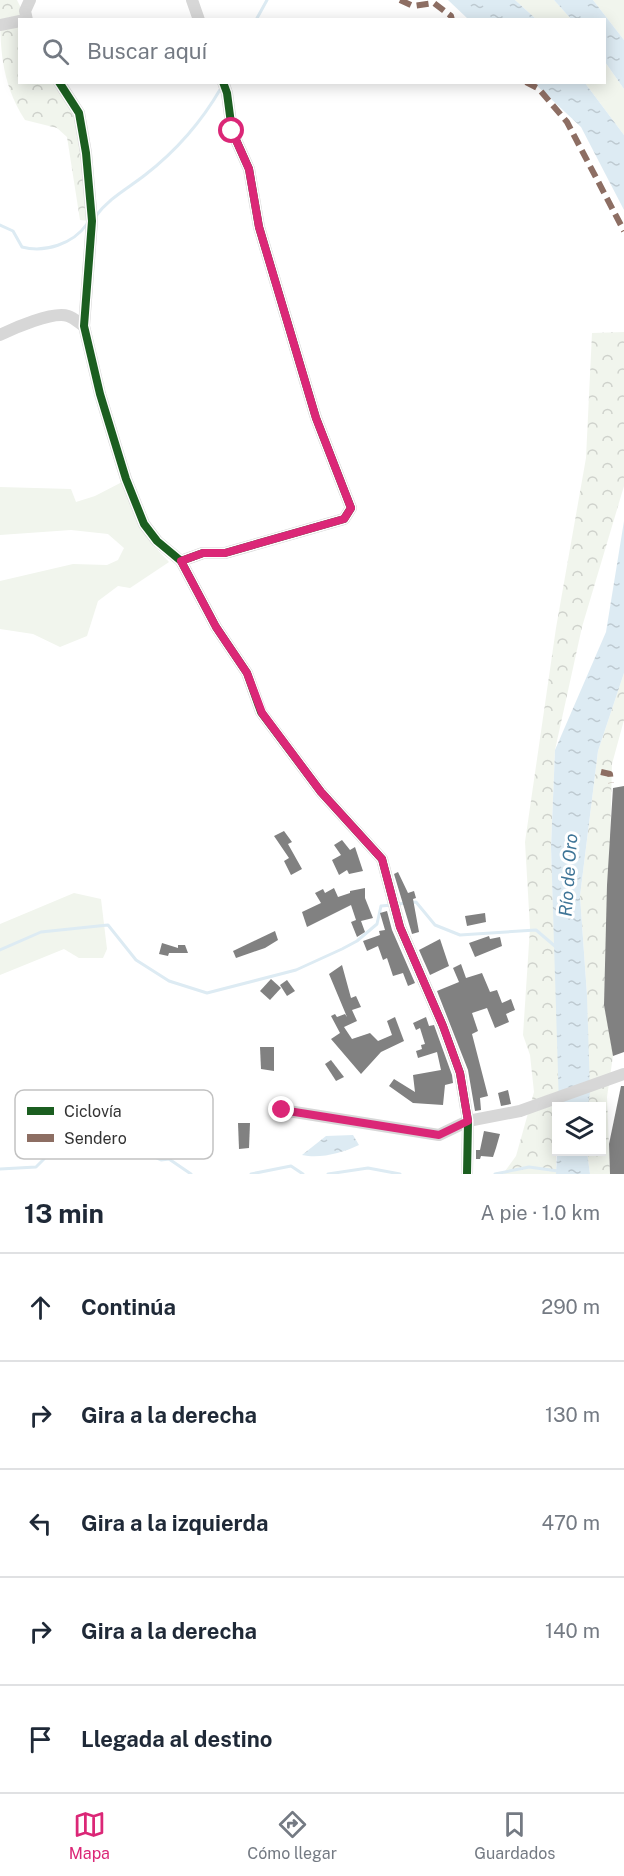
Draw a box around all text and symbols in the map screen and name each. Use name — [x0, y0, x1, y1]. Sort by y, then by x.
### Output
search box — [18, 18, 606, 84]
icon: search — [39, 35, 72, 68]
text: Buscar aquí — [87, 38, 207, 64]
route start — [218, 117, 244, 143]
water label: Río de Oro — [555, 833, 581, 917]
legend — [15, 1090, 213, 1159]
route end — [268, 1096, 294, 1122]
text: Ciclovía — [64, 1102, 122, 1121]
map controls — [552, 1102, 606, 1156]
button: layers — [552, 1102, 606, 1156]
text: Sendero — [64, 1129, 127, 1148]
text: 13 min — [24, 1198, 104, 1229]
text: A pie · 1.0 km — [480, 1201, 600, 1225]
icon: ahead — [24, 1291, 57, 1324]
text: Continúa — [81, 1294, 176, 1320]
text: 290 m — [541, 1295, 600, 1319]
icon: right — [24, 1399, 57, 1432]
text: Gira a la derecha — [81, 1402, 257, 1428]
text: 130 m — [545, 1403, 600, 1427]
icon: left — [24, 1507, 57, 1540]
text: Gira a la izquierda — [81, 1510, 268, 1536]
text: 470 m — [541, 1511, 600, 1535]
icon: right — [24, 1615, 57, 1648]
text: Gira a la derecha — [81, 1618, 257, 1644]
text: 140 m — [545, 1619, 600, 1643]
icon: arrive — [24, 1723, 57, 1756]
text: Llegada al destino — [81, 1726, 272, 1752]
tab: Mapa — [69, 1808, 110, 1863]
tab: Cómo llegar — [247, 1808, 337, 1863]
tab: Guardados — [474, 1808, 555, 1863]

